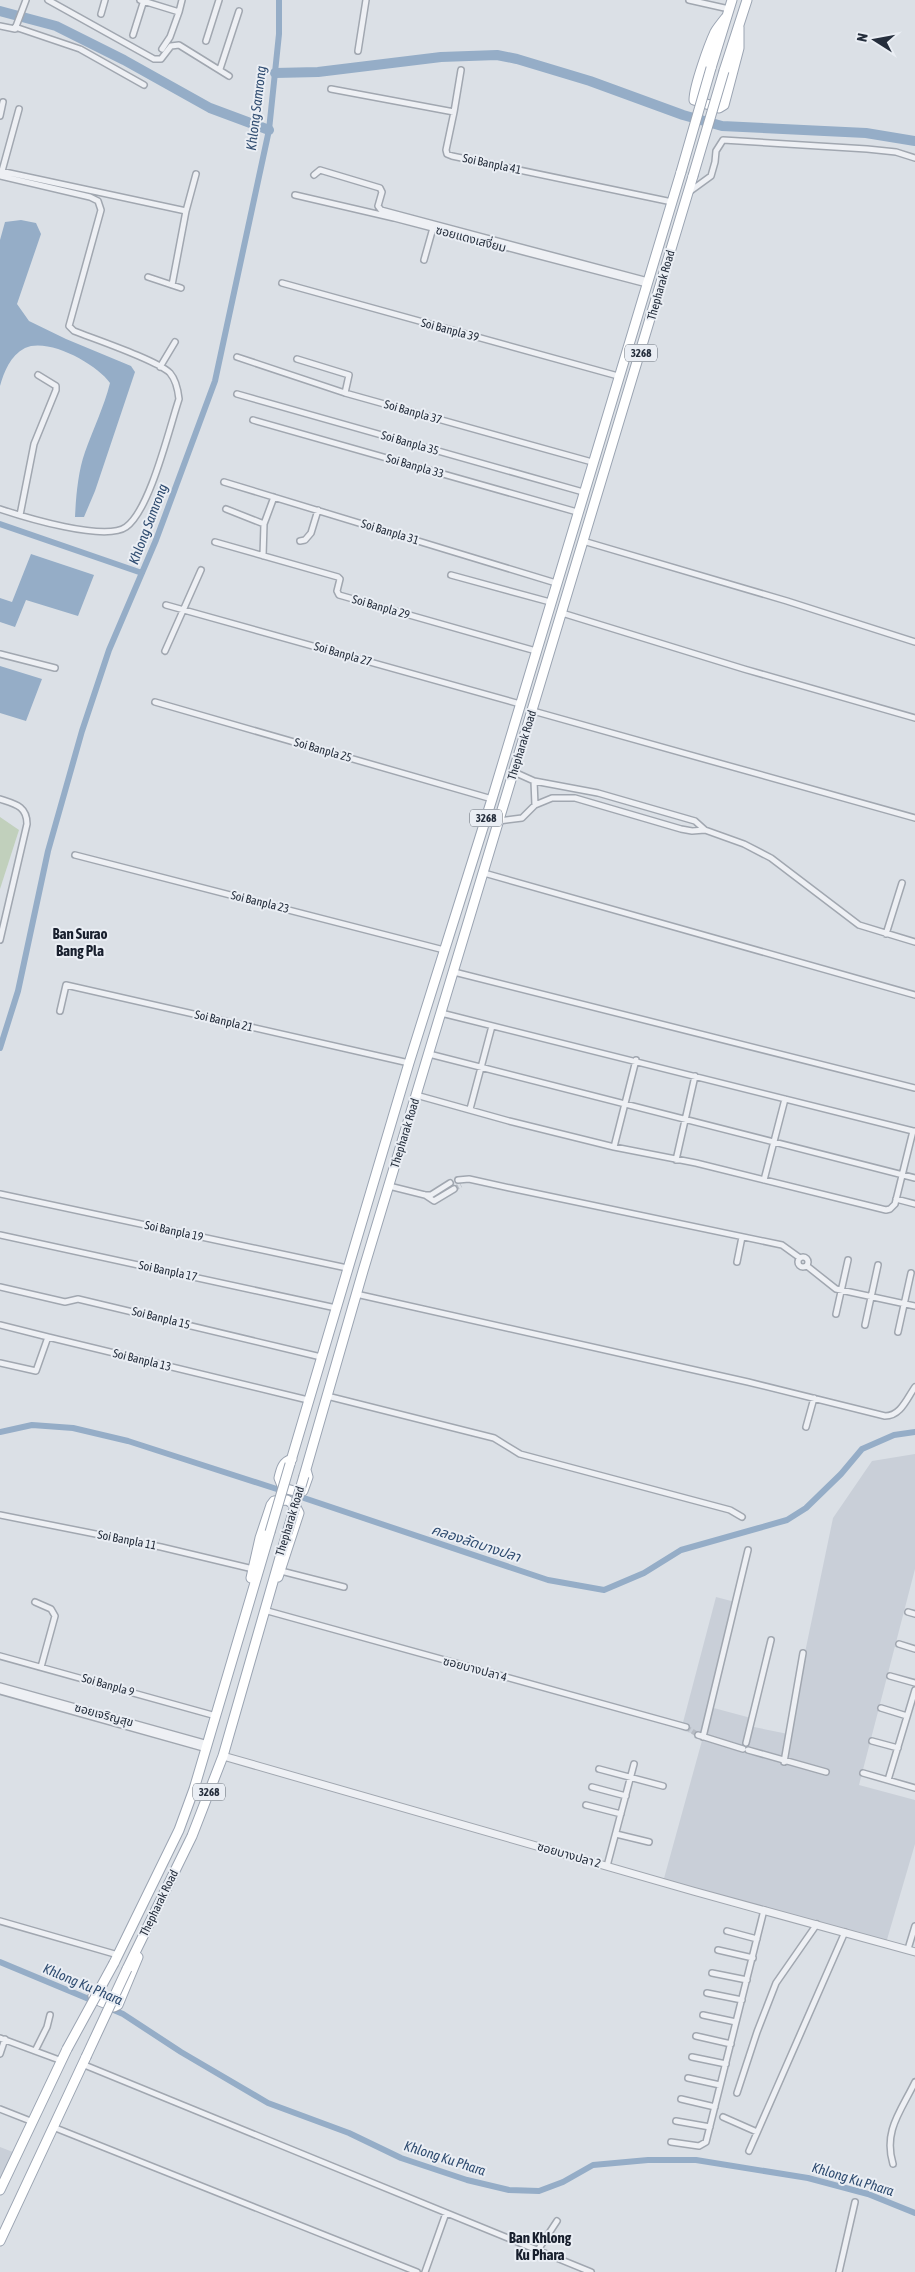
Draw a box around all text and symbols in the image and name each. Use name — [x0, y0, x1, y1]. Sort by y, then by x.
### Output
north arrow — [850, 15, 900, 65]
text: N — [854, 32, 871, 43]
water label: Khlong Samrong — [243, 65, 269, 151]
street label: Soi Banpla 41 — [461, 151, 523, 177]
street label: ซอยแดงเสงี่ยม — [434, 221, 508, 255]
street label: Thepharak Road — [644, 248, 678, 322]
street label: Soi Banpla 39 — [419, 316, 481, 345]
road number: 3268 — [625, 344, 657, 362]
street label: Soi Banpla 37 — [382, 397, 444, 427]
street label: Soi Banpla 35 — [379, 428, 441, 458]
street label: Soi Banpla 33 — [384, 451, 446, 481]
water label: Khlong Samrong — [125, 481, 171, 567]
street label: Soi Banpla 31 — [359, 517, 421, 548]
street label: Soi Banpla 29 — [350, 592, 412, 622]
street label: Soi Banpla 27 — [312, 639, 374, 669]
street label: Thepharak Road — [505, 708, 539, 782]
street label: Soi Banpla 25 — [292, 735, 354, 765]
road number: 3268 — [470, 810, 502, 826]
street label: Soi Banpla 23 — [229, 888, 291, 916]
district label: Ban Surao Bang Pla — [52, 925, 108, 959]
street label: Soi Banpla 21 — [193, 1007, 255, 1035]
street label: Thepharak Road — [388, 1096, 422, 1170]
street label: Soi Banpla 19 — [143, 1218, 205, 1244]
street label: Soi Banpla 17 — [137, 1258, 199, 1284]
street label: Soi Banpla 15 — [130, 1304, 192, 1332]
street label: Soi Banpla 13 — [111, 1346, 173, 1374]
street label: Thepharak Road — [273, 1484, 307, 1558]
water label: คลองลัดบางปลา — [430, 1521, 524, 1565]
street label: Soi Banpla 11 — [96, 1527, 158, 1553]
street label: ซอยบางปลา 4 — [442, 1654, 509, 1684]
street label: Soi Banpla 9 — [80, 1671, 136, 1699]
street label: ซอยเจริญสุข — [73, 1700, 135, 1730]
road number: 3268 — [193, 1784, 225, 1800]
street label: ซอยบางปลา 2 — [536, 1839, 602, 1871]
street label: Thepharak Road — [137, 1868, 181, 1938]
water label: Khlong Ku Phara — [41, 1960, 126, 2008]
water label: Khlong Ku Phara — [402, 2137, 488, 2179]
water label: Khlong Ku Phara — [810, 2159, 896, 2199]
district label: Ban Khlong Ku Phara — [509, 2229, 572, 2263]

